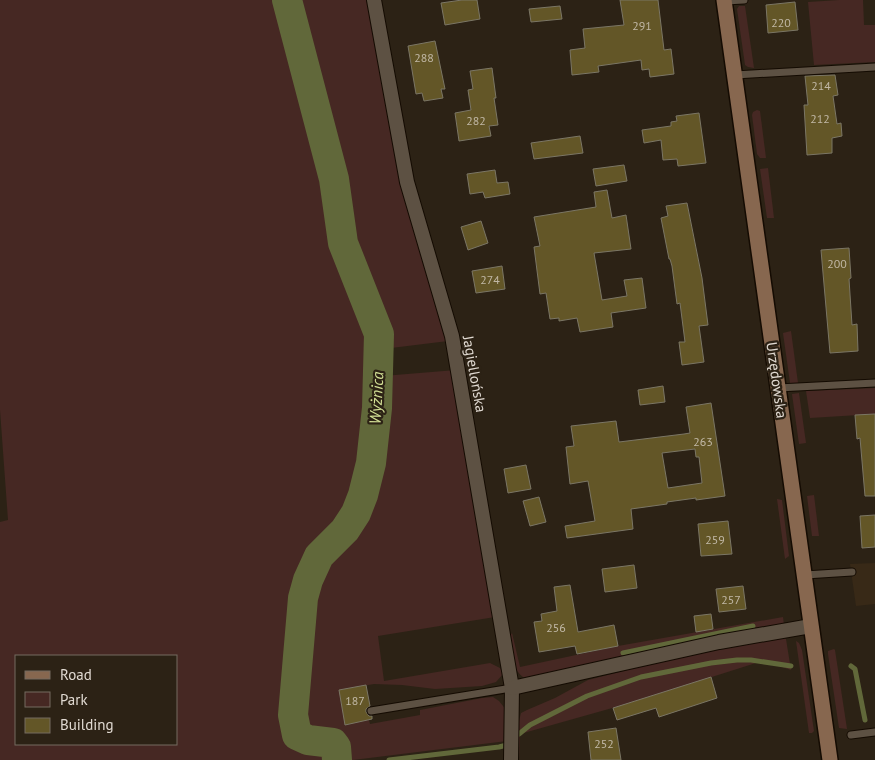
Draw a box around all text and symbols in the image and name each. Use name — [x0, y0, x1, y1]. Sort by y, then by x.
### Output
house number: 220 — [771, 15, 791, 30]
house number: 291 — [632, 18, 652, 33]
house number: 288 — [414, 50, 434, 65]
house number: 214 — [811, 78, 831, 93]
house number: 212 — [810, 111, 830, 126]
house number: 282 — [466, 113, 486, 128]
house number: 200 — [827, 256, 847, 271]
house number: 274 — [480, 272, 500, 287]
street label: Jagiellońska — [459, 333, 491, 414]
street label: Urzędowska — [762, 341, 792, 419]
water label: Wyżnica — [365, 371, 387, 425]
house number: 263 — [693, 434, 713, 449]
house number: 259 — [705, 532, 725, 547]
house number: 257 — [721, 592, 741, 607]
house number: 256 — [546, 620, 566, 635]
legend — [15, 655, 178, 745]
text: Road — [60, 665, 92, 684]
text: Park — [60, 690, 88, 709]
house number: 187 — [345, 693, 365, 708]
text: Building — [60, 715, 114, 734]
house number: 252 — [594, 736, 614, 751]

